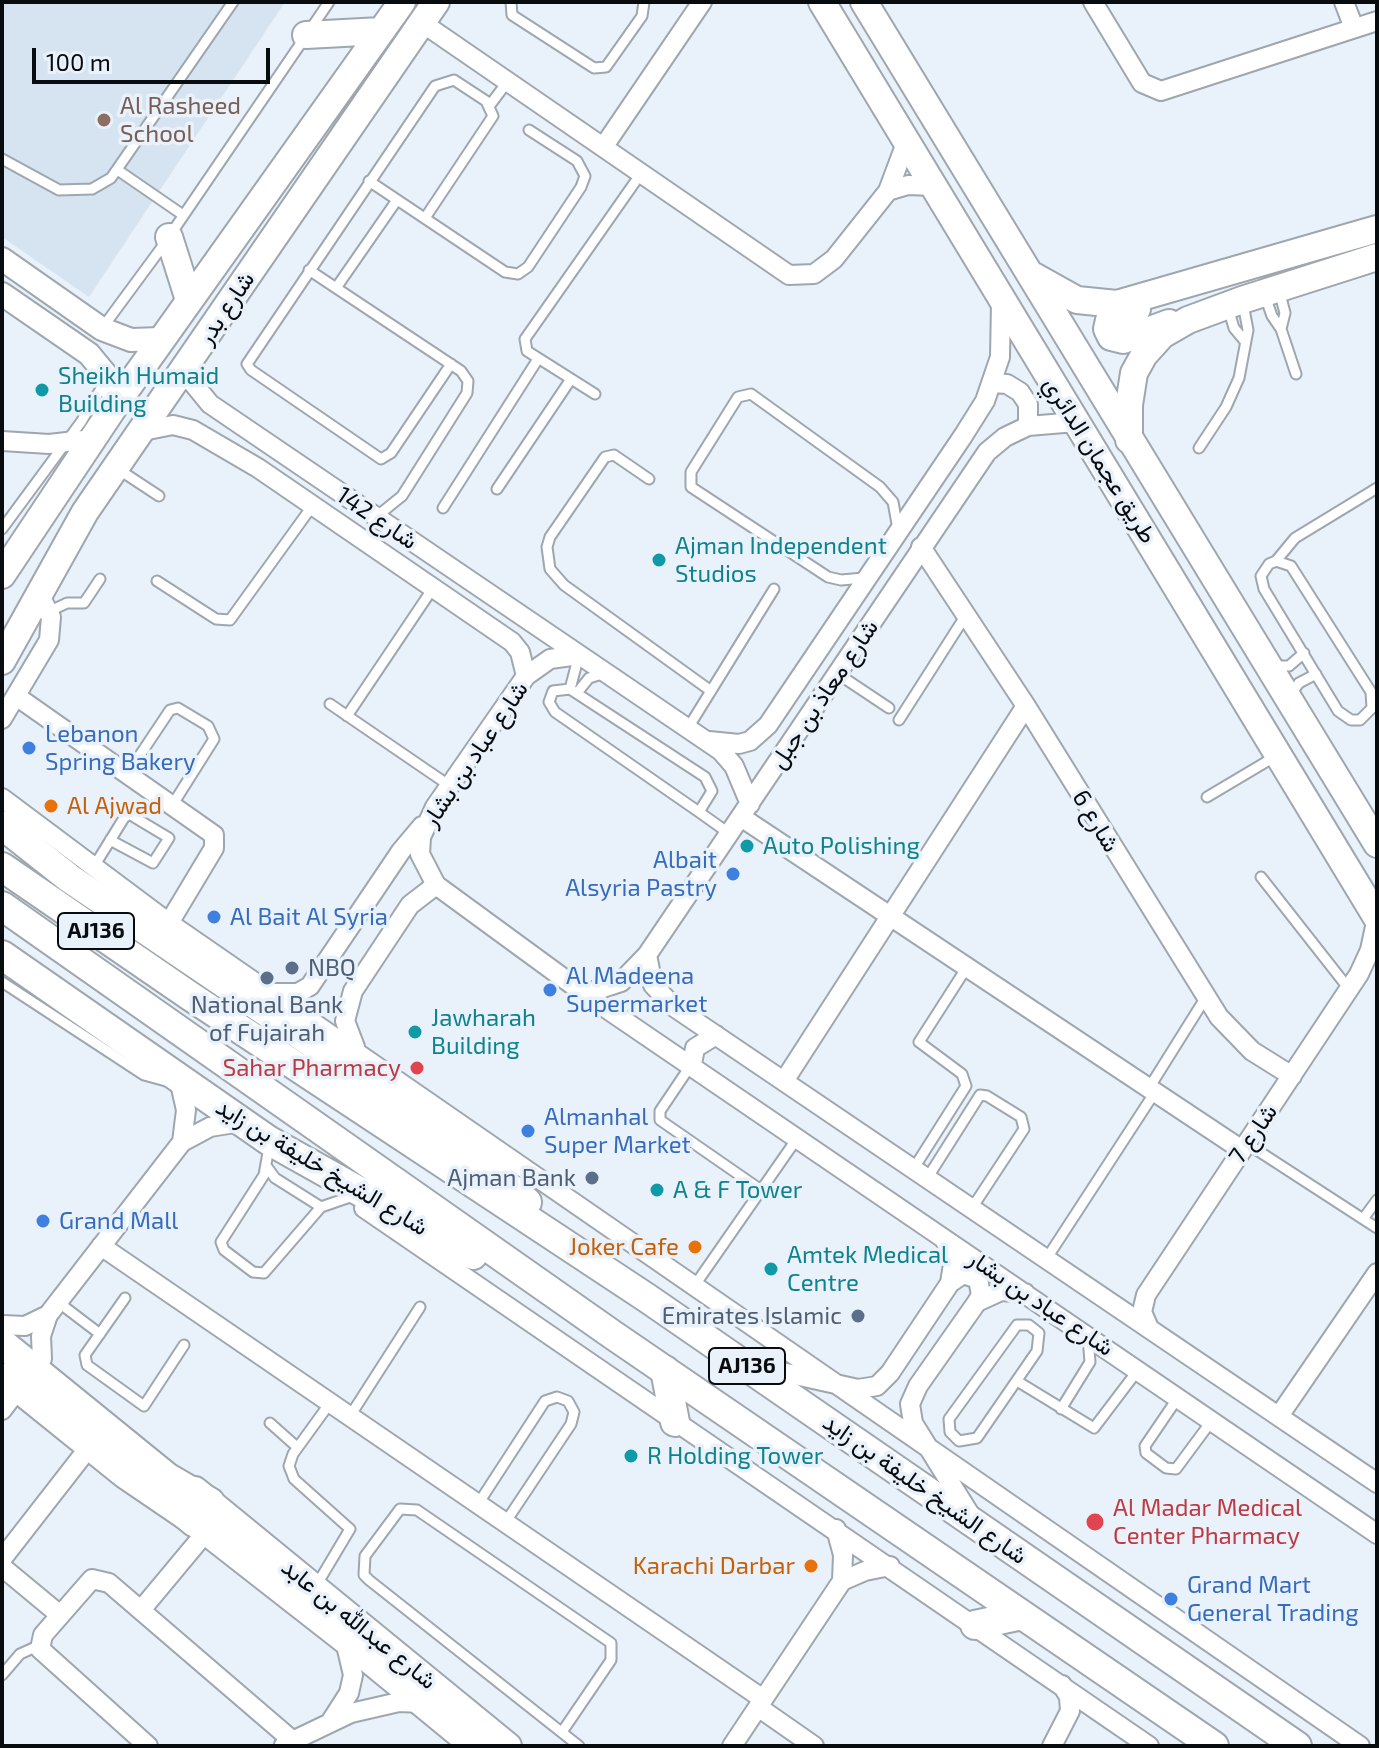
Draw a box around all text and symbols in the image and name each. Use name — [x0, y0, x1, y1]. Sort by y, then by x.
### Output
scale bar — [36, 32, 274, 82]
text: 100 m — [46, 47, 111, 76]
place label: Al Rasheed School — [120, 92, 241, 148]
marker: Al Rasheed School — [95, 111, 113, 129]
street label: شارع بدر — [191, 266, 261, 350]
place label: Sheikh Humaid Building — [58, 362, 219, 418]
street label: طريق عجمان الدائري — [1037, 371, 1163, 549]
marker: Sheikh Humaid Building — [33, 381, 51, 399]
street label: شارع 142 — [331, 481, 423, 555]
place label: Ajman Independent Studios — [675, 532, 887, 588]
marker: Ajman Independent Studios — [650, 551, 668, 569]
street label: شارع معاذ بن جبل — [764, 614, 884, 774]
street label: شارع عباد بن بشار — [416, 676, 534, 832]
place label: Lebanon Spring Bakery — [45, 720, 196, 776]
marker: Lebanon Spring Bakery — [20, 739, 38, 757]
street label: شارع 6 — [1066, 785, 1126, 857]
place label: Al Ajwad — [67, 792, 162, 820]
marker: Al Ajwad — [42, 797, 60, 815]
place label: Auto Polishing — [763, 832, 920, 860]
marker: Auto Polishing — [738, 837, 756, 855]
place label: Albait Alsyria Pastry — [565, 846, 717, 902]
marker: Albait Alsyria Pastry — [724, 865, 742, 883]
place label: Al Bait Al Syria — [230, 903, 388, 931]
marker: Al Bait Al Syria — [205, 908, 223, 926]
road number: AJ136 — [58, 913, 134, 949]
place label: NBQ — [308, 954, 356, 982]
marker: NBQ — [283, 959, 301, 977]
place label: Al Madeena Supermarket — [566, 962, 707, 1018]
marker: National Bank of Fujairah — [258, 969, 276, 987]
marker: Al Madeena Supermarket — [541, 981, 559, 999]
place label: National Bank of Fujairah — [191, 991, 343, 1047]
place label: Jawharah Building — [431, 1004, 536, 1060]
marker: Jawharah Building — [406, 1023, 424, 1041]
place label: Sahar Pharmacy — [223, 1054, 401, 1082]
marker: Sahar Pharmacy — [408, 1059, 426, 1077]
street label: شارع الشيخ خليفة بن زايد — [211, 1092, 433, 1242]
street label: شارع 7 — [1223, 1099, 1283, 1169]
place label: Almanhal Super Market — [544, 1103, 691, 1159]
marker: Almanhal Super Market — [519, 1122, 537, 1140]
place label: Ajman Bank — [447, 1164, 576, 1192]
marker: Ajman Bank — [583, 1169, 601, 1187]
place label: A & F Tower — [673, 1176, 802, 1204]
marker: A & F Tower — [648, 1181, 666, 1199]
place label: Grand Mall — [59, 1207, 178, 1235]
marker: Grand Mall — [34, 1212, 52, 1230]
place label: Joker Cafe — [569, 1233, 679, 1261]
marker: Joker Cafe — [686, 1238, 704, 1256]
place label: Amtek Medical Centre — [787, 1241, 948, 1297]
street label: شارع عباد بن بشار — [963, 1244, 1119, 1362]
marker: Amtek Medical Centre — [762, 1260, 780, 1278]
place label: Emirates Islamic — [662, 1302, 842, 1330]
marker: Emirates Islamic — [849, 1307, 867, 1325]
road number: AJ136 — [709, 1348, 785, 1384]
street label: شارع الشيخ خليفة بن زايد — [817, 1408, 1033, 1570]
place label: R Holding Tower — [647, 1442, 823, 1470]
marker: R Holding Tower — [622, 1447, 640, 1465]
place label: Al Madar Medical Center Pharmacy — [1113, 1494, 1302, 1550]
marker: Al Madar Medical Center Pharmacy — [1084, 1511, 1106, 1533]
place label: Karachi Darbar — [633, 1552, 795, 1580]
street label: شارع عبدالله بن عابد — [276, 1553, 442, 1695]
marker: Karachi Darbar — [802, 1557, 820, 1575]
place label: Grand Mart General Trading — [1187, 1571, 1359, 1627]
marker: Grand Mart General Trading — [1162, 1590, 1180, 1608]

